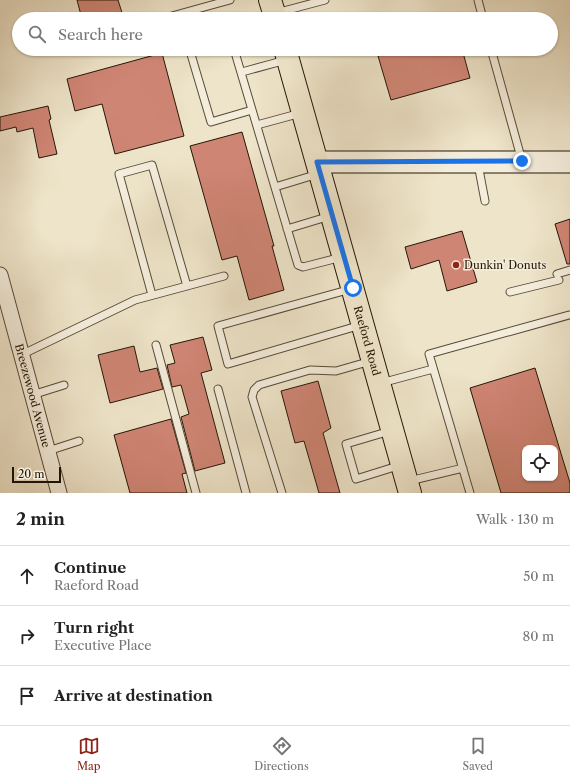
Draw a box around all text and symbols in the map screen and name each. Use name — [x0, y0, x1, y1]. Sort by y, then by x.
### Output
search box — [12, 12, 558, 56]
icon: search — [26, 23, 48, 45]
text: Search here — [58, 25, 143, 44]
route end — [513, 152, 531, 170]
place label: Dunkin' Donuts — [464, 258, 546, 272]
marker: Dunkin' Donuts — [451, 260, 461, 270]
route start — [344, 279, 362, 297]
street label: Raeford Road — [351, 304, 384, 377]
street label: Breezewood Avenue — [12, 342, 53, 449]
map controls — [522, 445, 558, 481]
button: locate — [522, 445, 558, 481]
scale bar — [12, 465, 61, 484]
text: 20 m — [18, 467, 44, 481]
text: 2 min — [16, 509, 65, 529]
text: Walk · 130 m — [476, 511, 554, 527]
text: Continue — [54, 558, 126, 577]
icon: ahead — [16, 565, 38, 587]
text: 50 m — [523, 568, 554, 584]
text: Raeford Road — [54, 577, 139, 593]
text: Turn right — [54, 618, 134, 637]
icon: right — [16, 625, 38, 647]
text: 80 m — [522, 628, 554, 644]
text: Executive Place — [54, 637, 152, 653]
icon: arrive — [16, 685, 38, 707]
text: Arrive at destination — [54, 686, 213, 705]
tab: Map — [77, 735, 101, 773]
tab: Directions — [254, 735, 309, 773]
tab: Saved — [463, 735, 493, 773]

